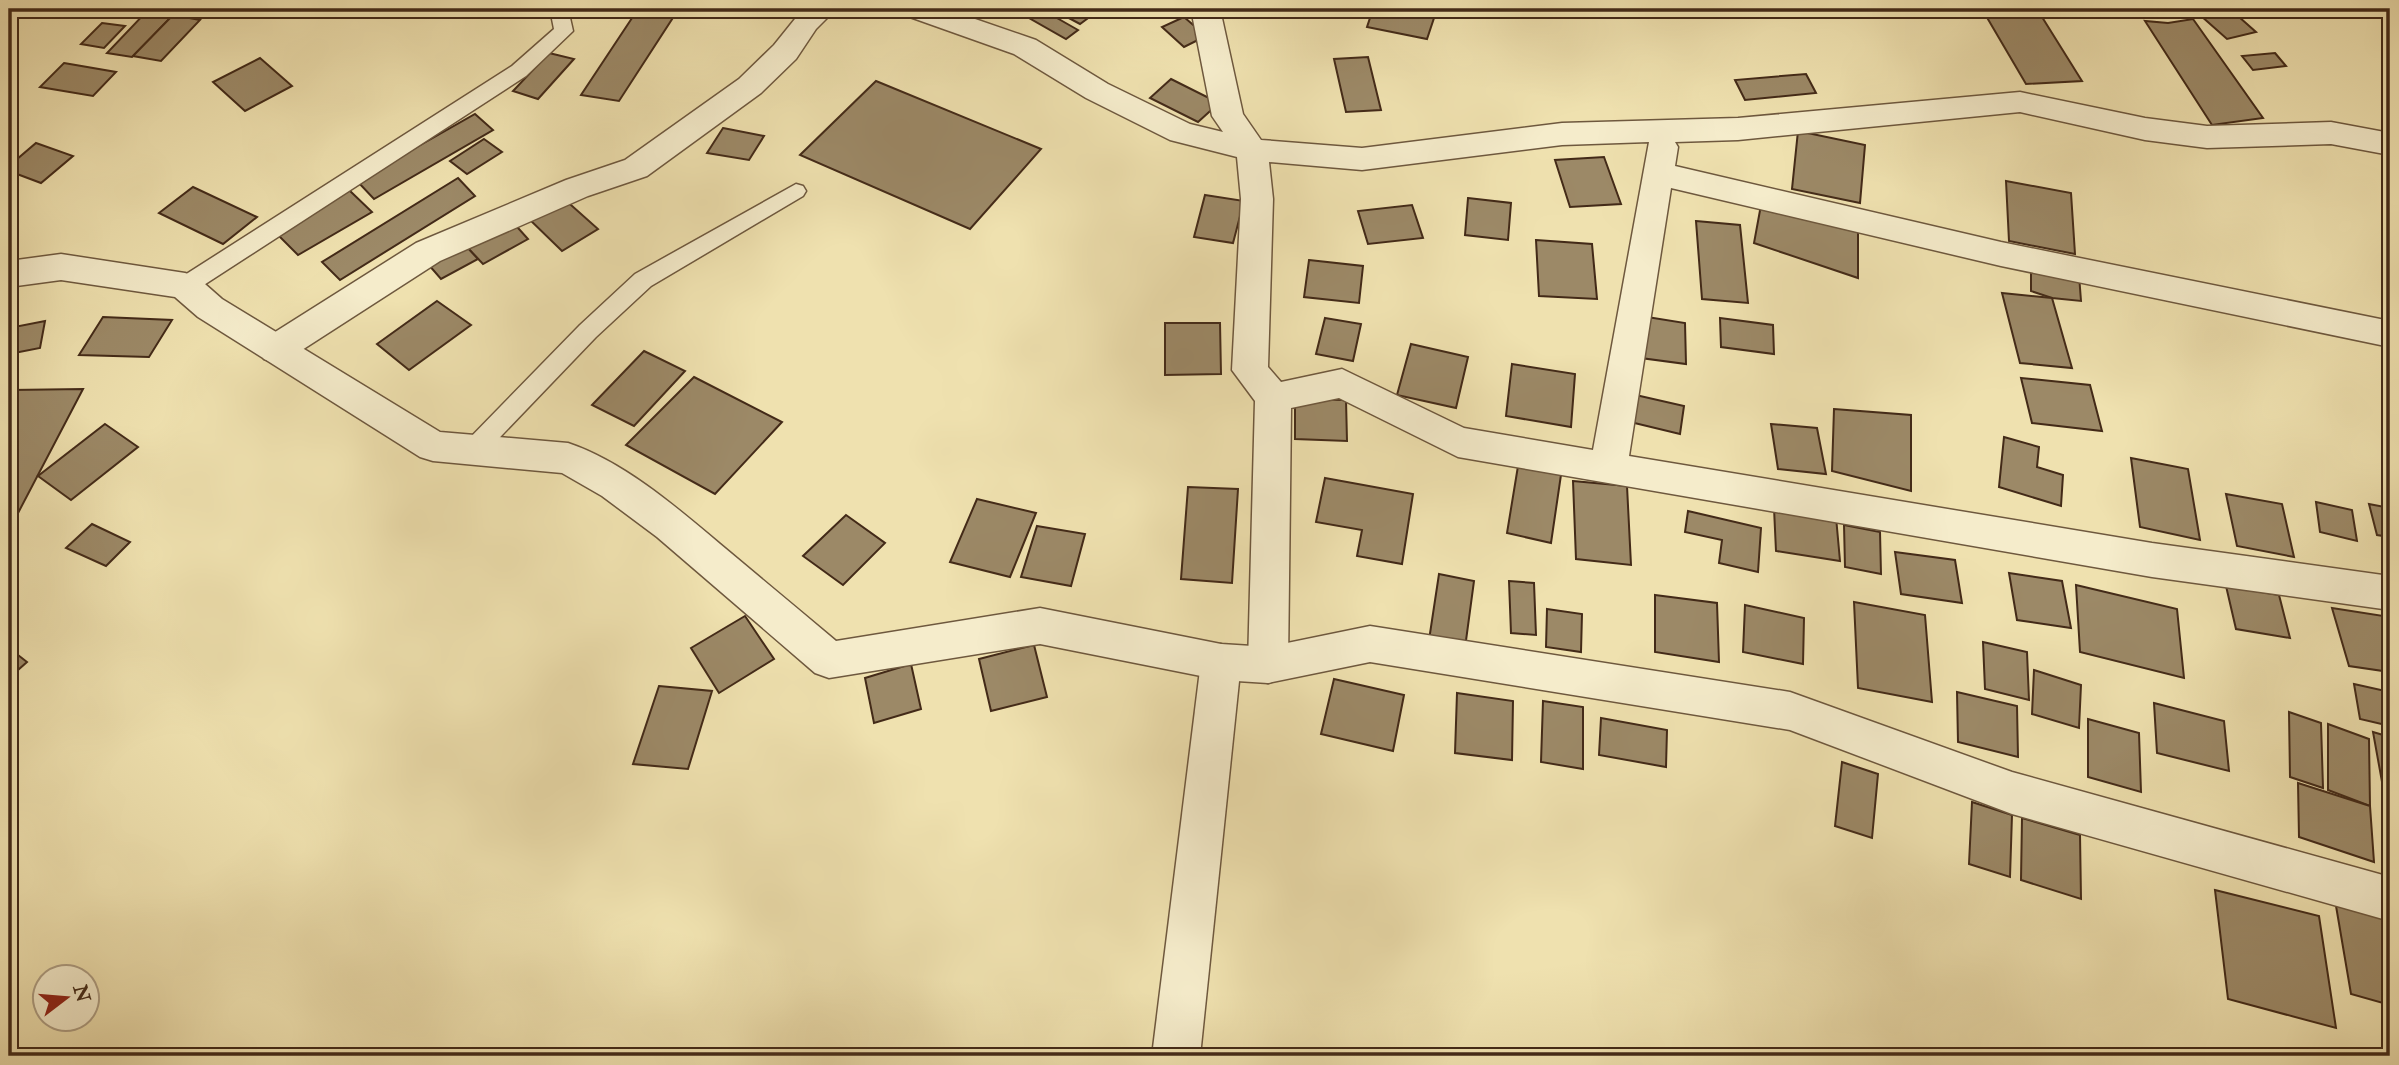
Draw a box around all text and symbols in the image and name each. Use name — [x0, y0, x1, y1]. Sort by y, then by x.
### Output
north arrow — [32, 964, 102, 1034]
text: N — [67, 981, 96, 1006]

